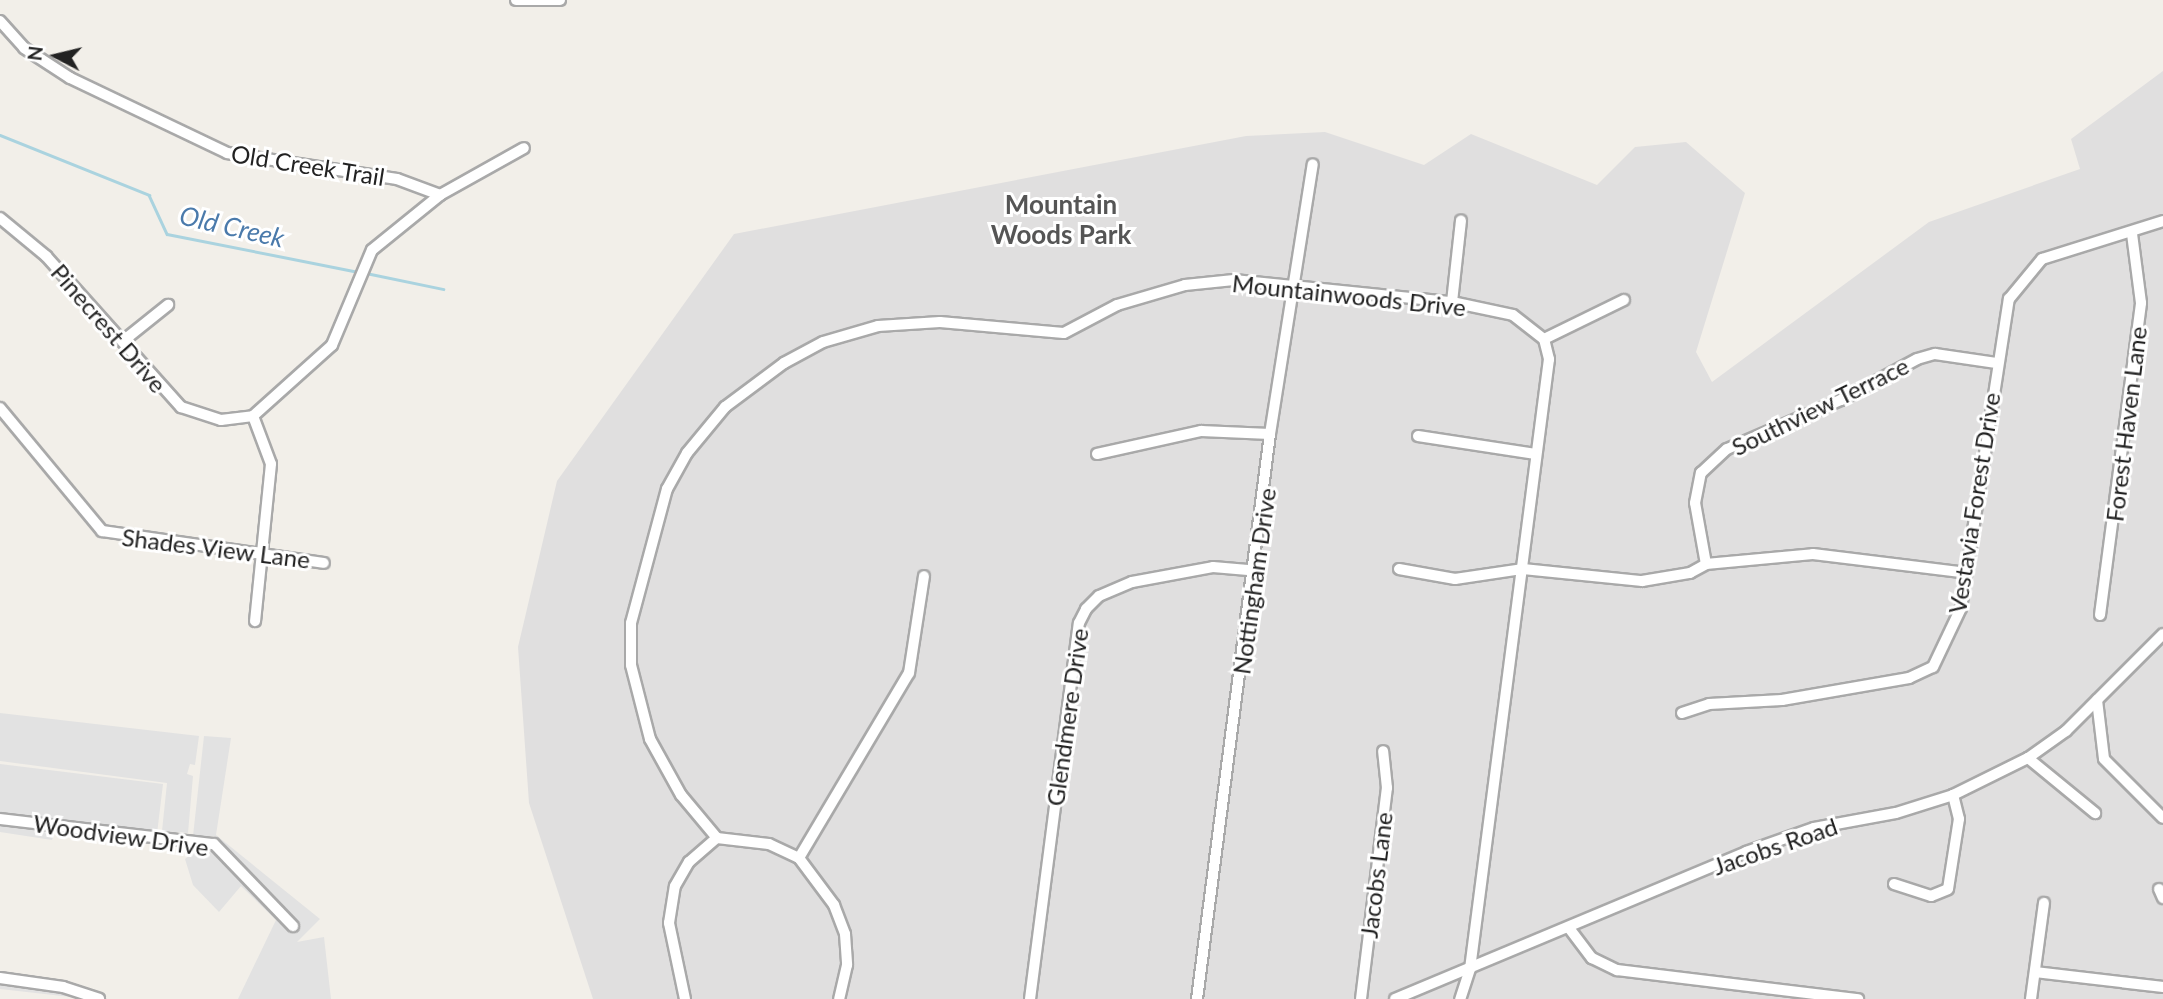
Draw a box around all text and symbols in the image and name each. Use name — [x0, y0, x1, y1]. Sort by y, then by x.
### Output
north arrow — [21, 21, 91, 91]
text: N — [22, 45, 47, 62]
street label: Old Creek Trail — [229, 139, 387, 191]
district label: Mountain Woods Park — [991, 189, 1131, 250]
water label: Old Creek — [177, 200, 287, 254]
street label: Pinecrest Drive — [45, 258, 173, 398]
street label: Mountainwoods Drive — [1231, 268, 1467, 322]
street label: Forest Haven Lane — [2100, 325, 2152, 523]
street label: Southview Terrace — [1726, 350, 1914, 462]
street label: Vestavia Forest Drive — [1942, 390, 2006, 616]
street label: Nottingham Drive — [1227, 486, 1281, 676]
street label: Shades View Lane — [120, 522, 312, 574]
street label: Glendmere Drive — [1040, 626, 1094, 808]
street label: Woodview Drive — [31, 808, 211, 862]
street label: Jacobs Lane — [1354, 810, 1398, 940]
street label: Jacobs Road — [1709, 811, 1841, 881]

